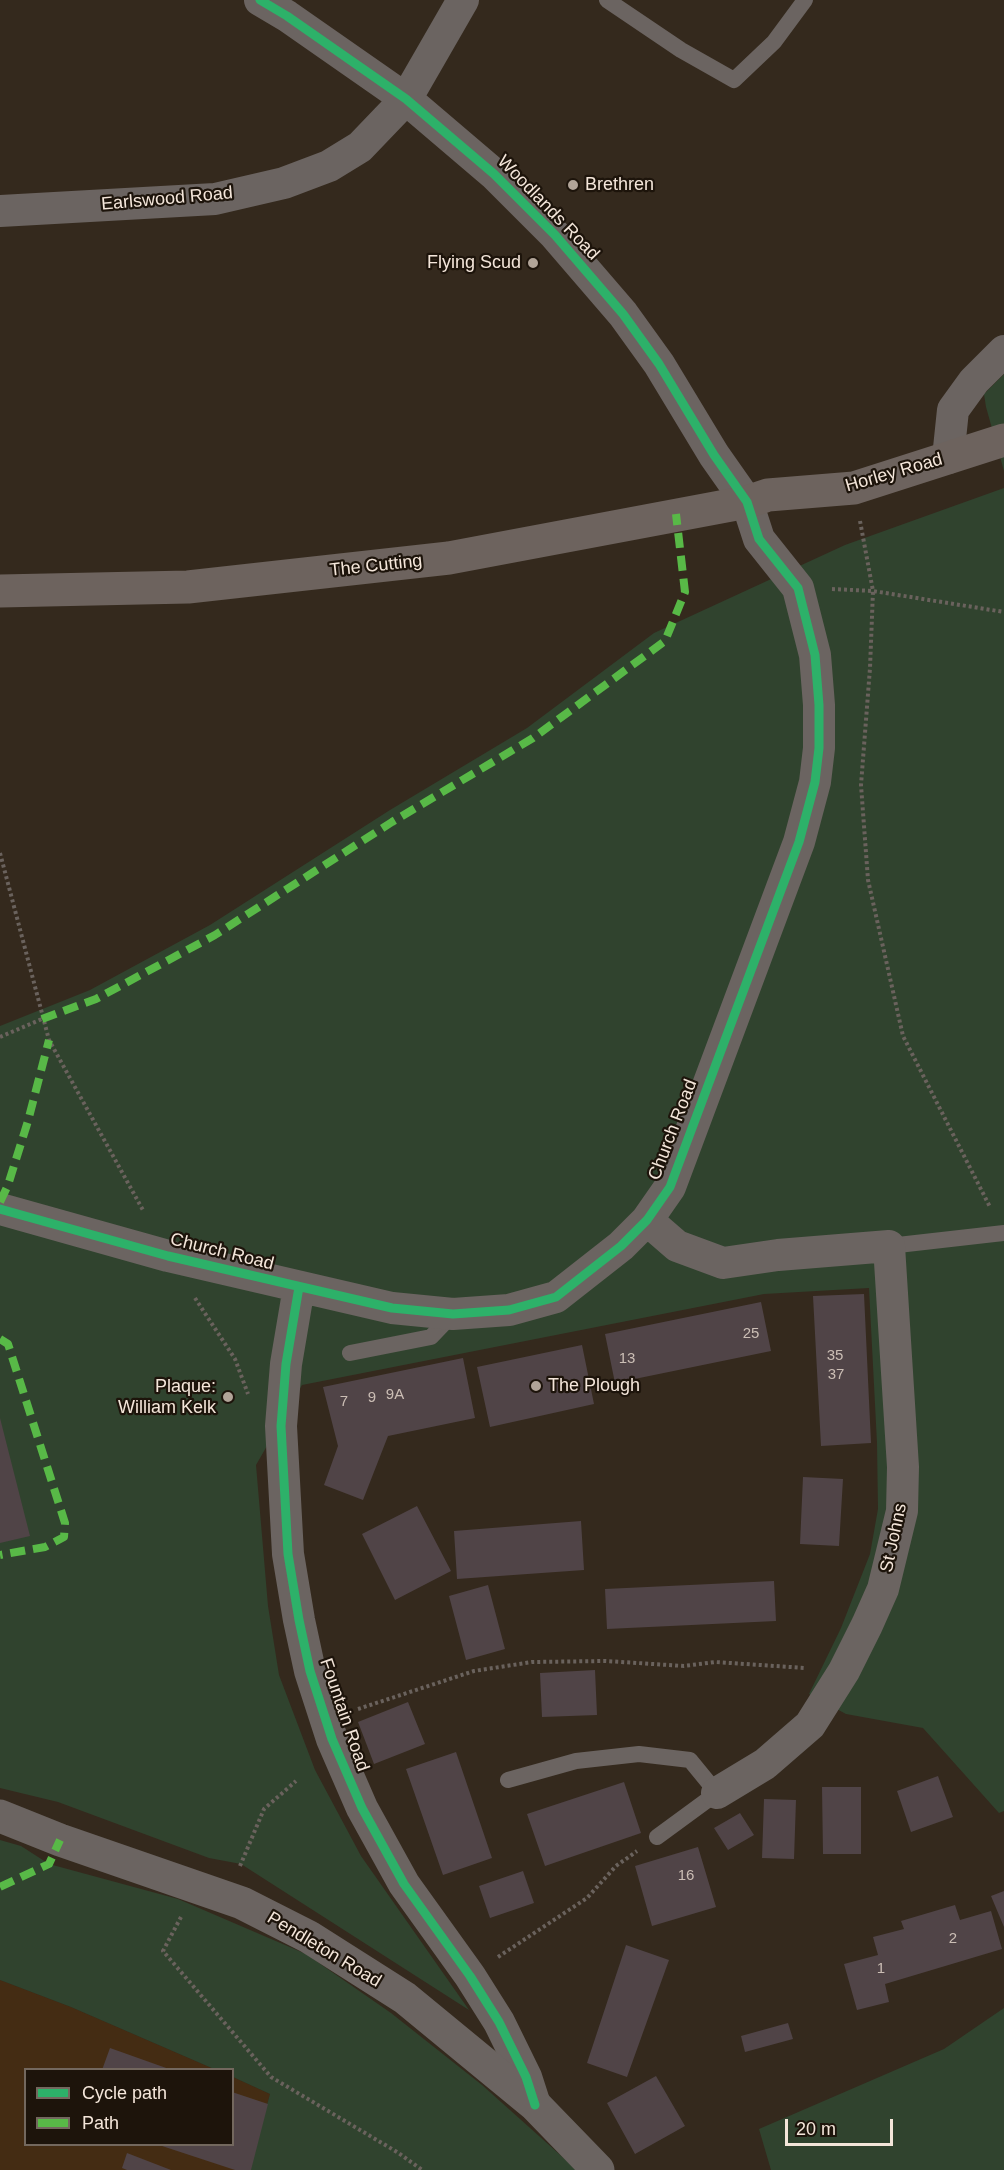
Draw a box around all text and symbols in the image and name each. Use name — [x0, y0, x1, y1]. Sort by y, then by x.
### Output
street label: Woodlands Road — [492, 151, 604, 265]
place label: Brethren — [585, 174, 654, 196]
marker: Brethren — [566, 178, 580, 192]
street label: Earlswood Road — [100, 182, 234, 216]
place label: Flying Scud — [427, 252, 521, 274]
marker: Flying Scud — [526, 256, 540, 270]
street label: Horley Road — [843, 449, 945, 497]
street label: The Cutting — [329, 550, 423, 582]
street label: Church Road — [644, 1077, 702, 1183]
street label: Church Road — [168, 1229, 276, 1275]
house number: 25 — [743, 1325, 759, 1343]
house number: 35 — [827, 1347, 843, 1365]
house number: 13 — [619, 1350, 635, 1368]
house number: 37 — [828, 1366, 844, 1384]
place label: The Plough — [548, 1375, 640, 1397]
place label: Plaque: William Kelk — [118, 1376, 216, 1418]
marker: The Plough — [529, 1379, 543, 1393]
house number: 9A — [386, 1386, 404, 1404]
house number: 9 — [368, 1389, 376, 1407]
marker: Plaque: William Kelk — [221, 1390, 235, 1404]
house number: 7 — [340, 1393, 348, 1411]
street label: St Johns — [876, 1501, 912, 1575]
street label: Fountain Road — [315, 1656, 373, 1774]
house number: 16 — [678, 1867, 694, 1885]
street label: Pendleton Road — [263, 1907, 385, 1993]
house number: 2 — [949, 1930, 957, 1948]
house number: 1 — [877, 1960, 885, 1978]
legend — [24, 2068, 234, 2146]
text: Cycle path — [82, 2083, 167, 2103]
scale bar — [788, 2107, 896, 2145]
text: Path — [82, 2113, 119, 2133]
text: 20 m — [796, 2119, 836, 2139]

